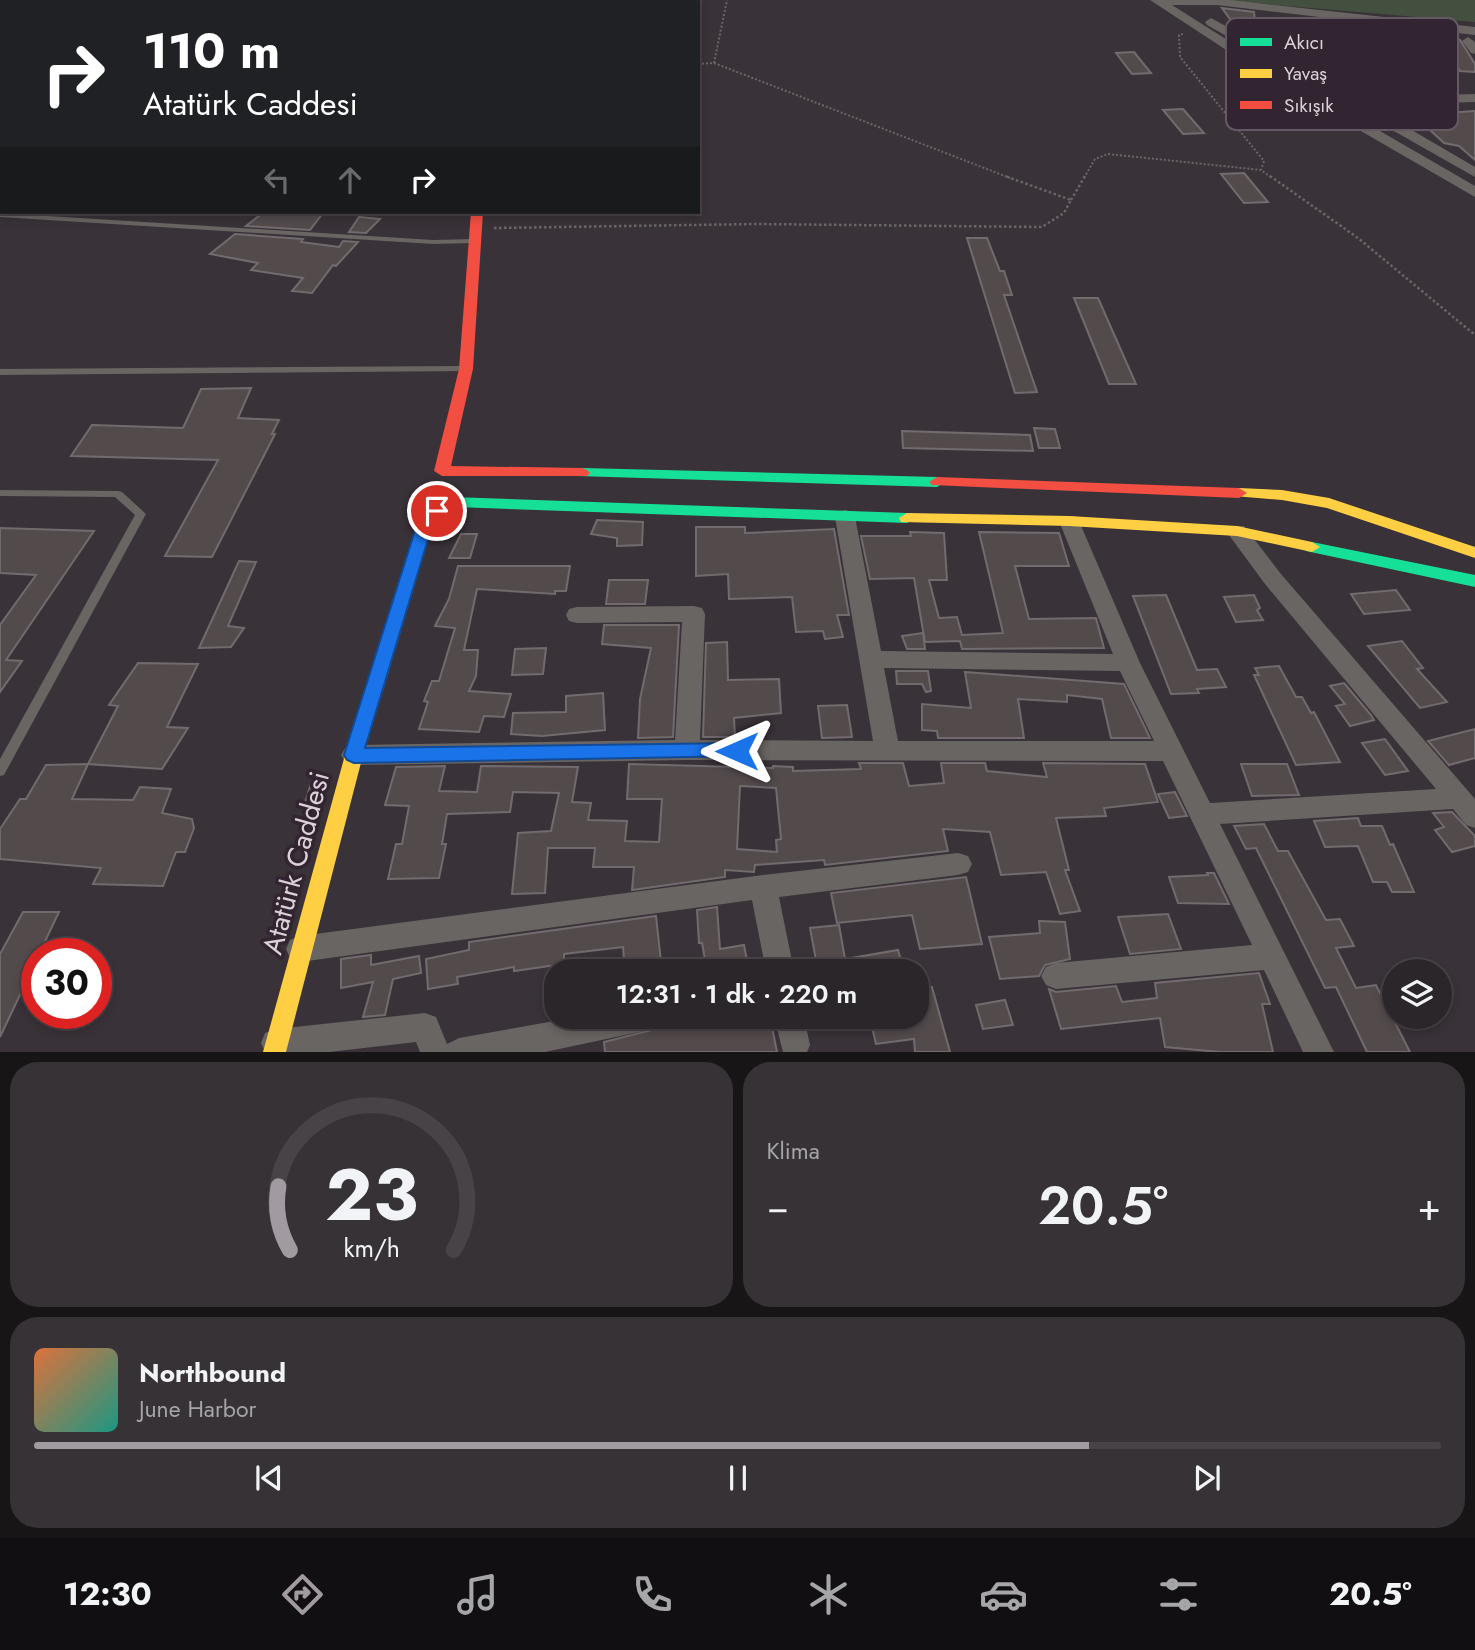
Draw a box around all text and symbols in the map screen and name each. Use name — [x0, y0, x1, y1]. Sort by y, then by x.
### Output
text: 110 m — [143, 16, 280, 86]
legend — [1226, 18, 1458, 130]
icon: right — [28, 28, 119, 119]
text: Akıcı — [1284, 29, 1324, 56]
text: Yavaş — [1284, 60, 1327, 87]
text: Atatürk Caddesi — [143, 81, 358, 127]
text: Sıkışık — [1284, 92, 1334, 119]
icon: left — [258, 161, 296, 199]
icon: ahead — [331, 161, 369, 199]
icon: right — [404, 161, 442, 199]
pin — [407, 481, 467, 541]
icon: arrive — [418, 492, 456, 530]
position arrow — [700, 714, 774, 788]
street label: Atatürk Caddesi — [252, 767, 340, 959]
speed limit sign: 30 — [21, 938, 112, 1029]
map controls — [1382, 959, 1452, 1029]
button: layers — [1382, 959, 1452, 1029]
text: 12:31 · 1 dk · 220 m — [616, 975, 857, 1013]
text: Klima — [767, 1134, 820, 1168]
text: 23 — [325, 1143, 418, 1248]
text: 20.5° — [1038, 1168, 1168, 1244]
text: − — [767, 1179, 789, 1234]
text: + — [1418, 1179, 1441, 1234]
text: km/h — [343, 1230, 400, 1266]
text: Northbound — [139, 1354, 286, 1392]
text: June Harbor — [139, 1392, 256, 1426]
icon: previous — [250, 1459, 288, 1497]
icon: pause — [719, 1459, 757, 1497]
icon: next — [1188, 1459, 1226, 1497]
icon: directions — [278, 1570, 327, 1619]
icon: music — [453, 1570, 502, 1619]
icon: phone — [628, 1570, 677, 1619]
icon: climate — [804, 1570, 853, 1619]
icon: car — [979, 1570, 1028, 1619]
icon: filters — [1154, 1570, 1203, 1619]
text: 12:30 — [63, 1571, 152, 1617]
text: 20.5° — [1329, 1571, 1412, 1617]

